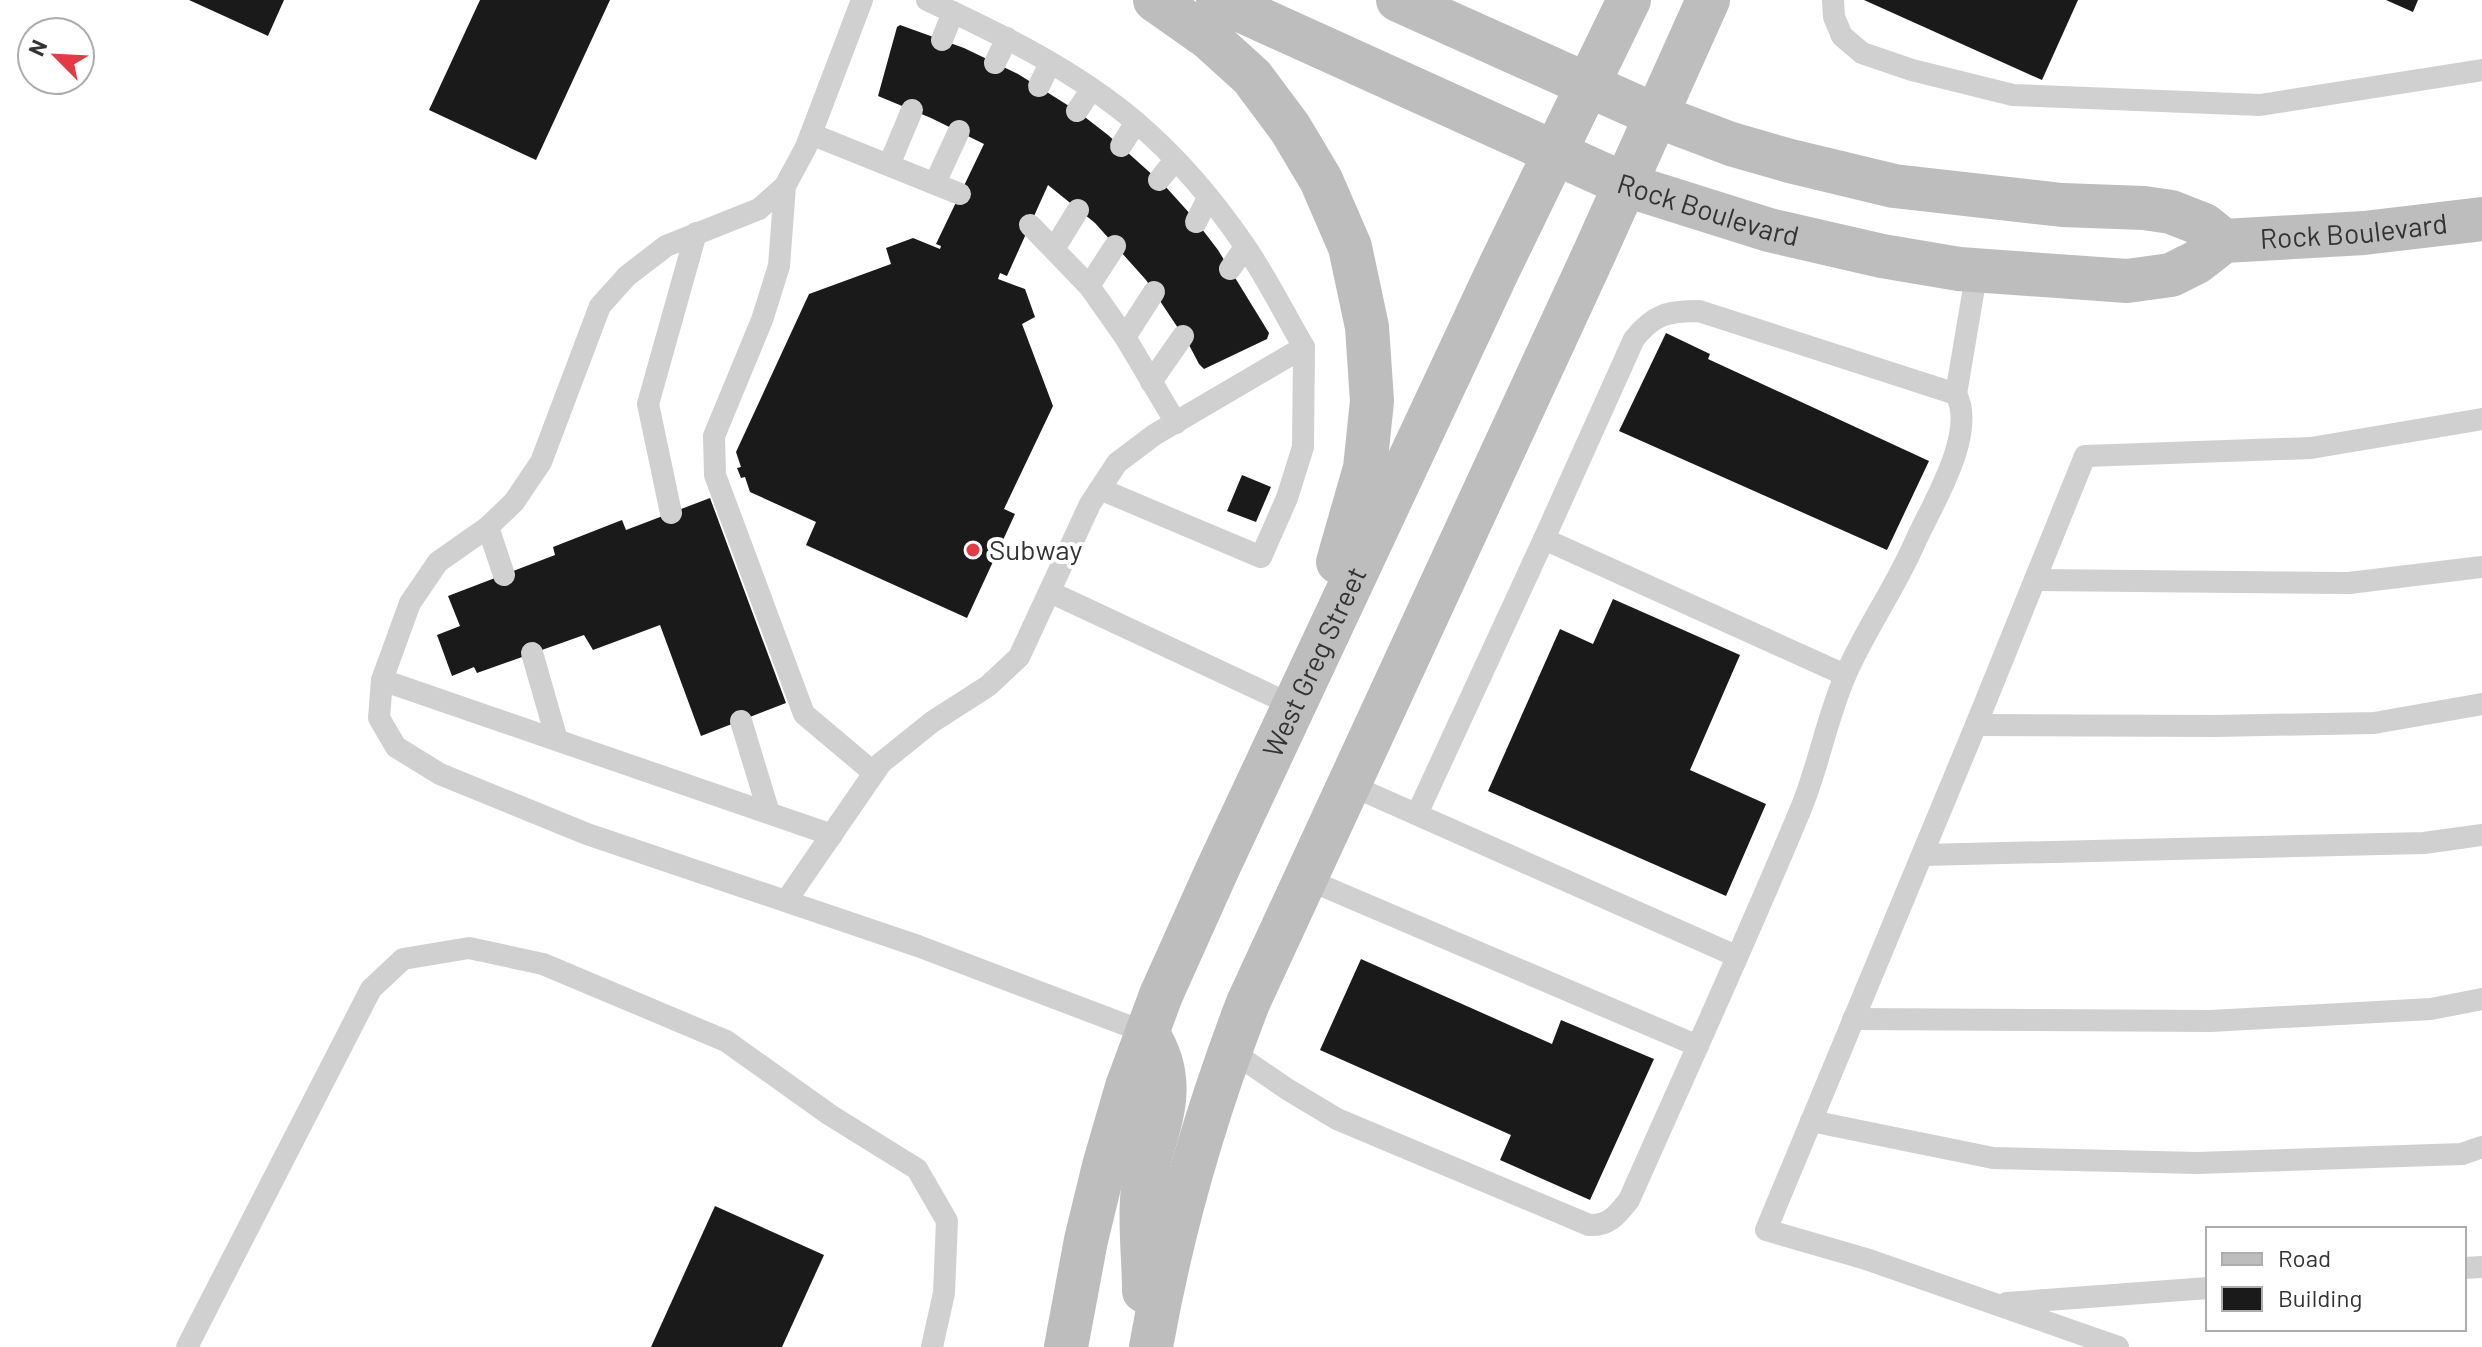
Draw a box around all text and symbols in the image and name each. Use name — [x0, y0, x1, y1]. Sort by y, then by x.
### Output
north arrow — [16, 16, 96, 96]
text: N — [22, 35, 52, 59]
street label: Rock Boulevard — [1614, 165, 1802, 252]
street label: Rock Boulevard — [2259, 205, 2449, 255]
place label: Subway — [989, 532, 1082, 566]
marker: Subway — [964, 541, 982, 559]
street label: West Greg Street — [1254, 561, 1373, 762]
legend — [2206, 1227, 2466, 1331]
text: Road — [2278, 1243, 2331, 1272]
text: Building — [2278, 1283, 2362, 1312]

